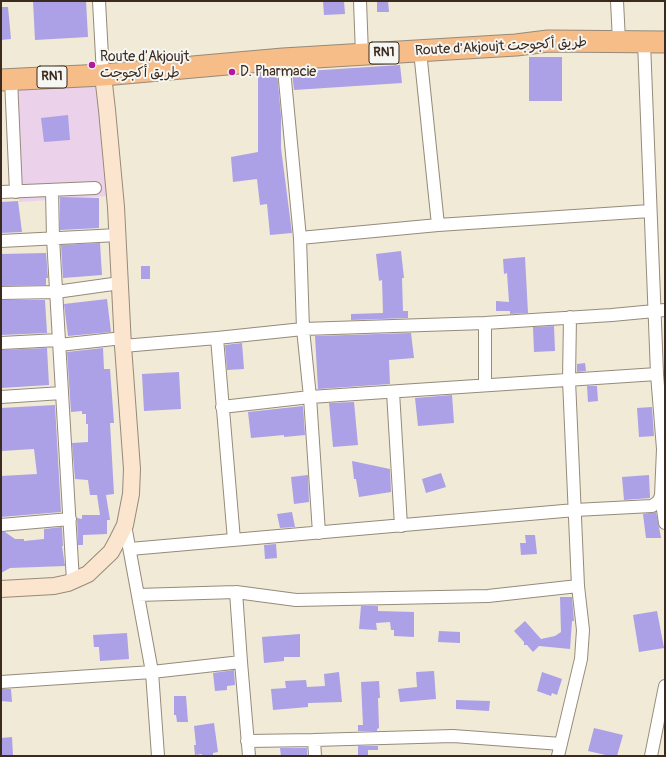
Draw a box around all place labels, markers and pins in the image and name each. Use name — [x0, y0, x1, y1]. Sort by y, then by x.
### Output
place label: Route d'Akjoujt طريق أكجوجت — [100, 49, 189, 82]
marker: Route d'Akjoujt طريق أكجوجت — [87, 60, 97, 70]
place label: D. Pharmacie — [240, 64, 316, 80]
marker: D. Pharmacie — [227, 67, 237, 77]

